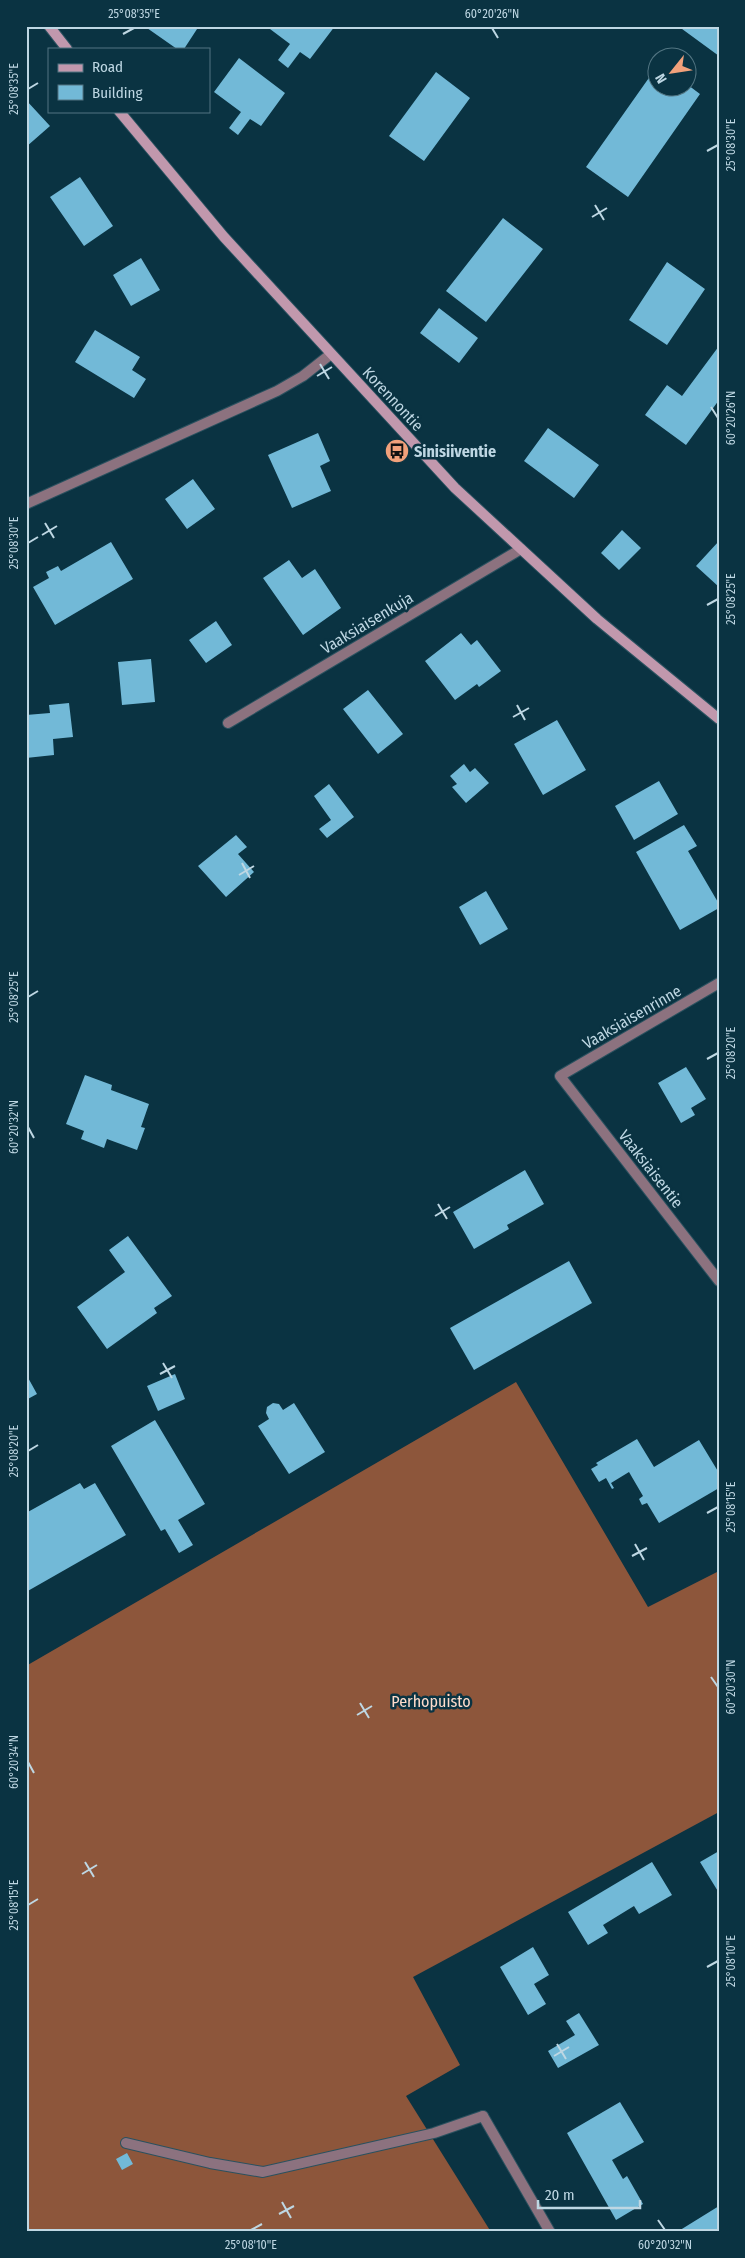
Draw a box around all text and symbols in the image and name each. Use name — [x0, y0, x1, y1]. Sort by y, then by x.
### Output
text: 25°08'35"E — [108, 7, 160, 21]
text: 60°20'26"N — [465, 7, 519, 21]
legend — [48, 48, 210, 112]
north arrow — [648, 48, 698, 98]
text: Road — [92, 58, 123, 76]
text: 25°08'35"E — [7, 63, 21, 115]
text: N — [652, 70, 671, 86]
text: Building — [92, 84, 143, 102]
text: 25°08'30"E — [724, 118, 738, 171]
street label: Korennontie — [359, 363, 427, 435]
text: 60°20'26"N — [724, 391, 738, 445]
bus stop icon: Sinisiiventie — [384, 438, 410, 464]
place label: Sinisiiventie — [414, 442, 496, 461]
text: 25°08'30"E — [7, 516, 21, 569]
text: 25°08'25"E — [724, 573, 738, 625]
street label: Vaaksiaisenkuja — [318, 588, 417, 658]
text: 25°08'25"E — [7, 971, 21, 1023]
street label: Vaaksiaisenrinne — [579, 981, 685, 1053]
text: 25°08'20"E — [724, 1026, 738, 1079]
text: 60°20'32"N — [7, 1100, 21, 1154]
street label: Vaaksiaisentie — [615, 1126, 687, 1212]
text: 25°08'20"E — [7, 1424, 21, 1477]
text: 25°08'15"E — [724, 1481, 738, 1532]
text: 60°20'30"N — [724, 1659, 738, 1715]
park label: Perhopuisto — [391, 1692, 471, 1711]
text: 60°20'34"N — [7, 1735, 21, 1789]
text: 25°08'15"E — [7, 1879, 21, 1930]
text: 25°08'10"E — [724, 1935, 738, 1987]
scale bar — [538, 2178, 640, 2210]
text: 20 m — [545, 2186, 575, 2204]
text: 25°08'10"E — [225, 2238, 277, 2252]
text: 60°20'32"N — [638, 2238, 692, 2252]

